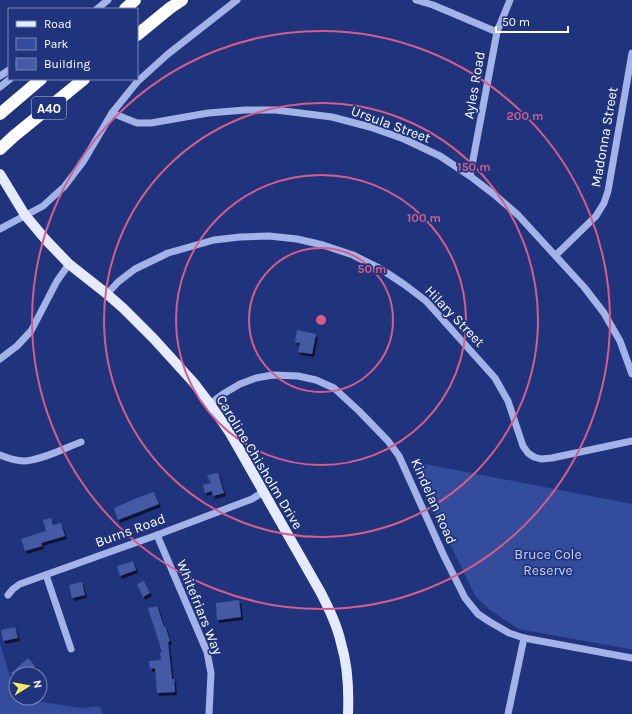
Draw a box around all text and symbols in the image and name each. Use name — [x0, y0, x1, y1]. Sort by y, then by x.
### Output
legend — [8, 8, 138, 80]
scale bar — [496, 8, 568, 34]
text: 50 m — [502, 15, 530, 29]
text: Road — [44, 17, 72, 31]
text: Park — [44, 37, 69, 51]
street label: Ayles Road — [460, 50, 489, 120]
text: Building — [44, 57, 91, 71]
street label: Madonna Street — [587, 85, 622, 189]
road number: A40 — [32, 97, 66, 119]
street label: Ursula Street — [349, 102, 433, 147]
text: 200 m — [507, 109, 543, 123]
text: 150 m — [457, 160, 491, 174]
text: 100 m — [407, 211, 441, 225]
text: 50 m — [358, 262, 387, 276]
street label: Hilary Street — [421, 282, 488, 350]
centre of rings — [314, 313, 328, 327]
street label: Caroline Chisholm Drive — [213, 392, 306, 533]
street label: Kindelan Road — [407, 456, 460, 547]
street label: Burns Road — [93, 510, 168, 551]
park label: Bruce Cole Reserve — [514, 546, 582, 579]
street label: Whitefriars Way — [173, 557, 227, 658]
north arrow — [8, 666, 48, 706]
text: N — [30, 679, 44, 689]

